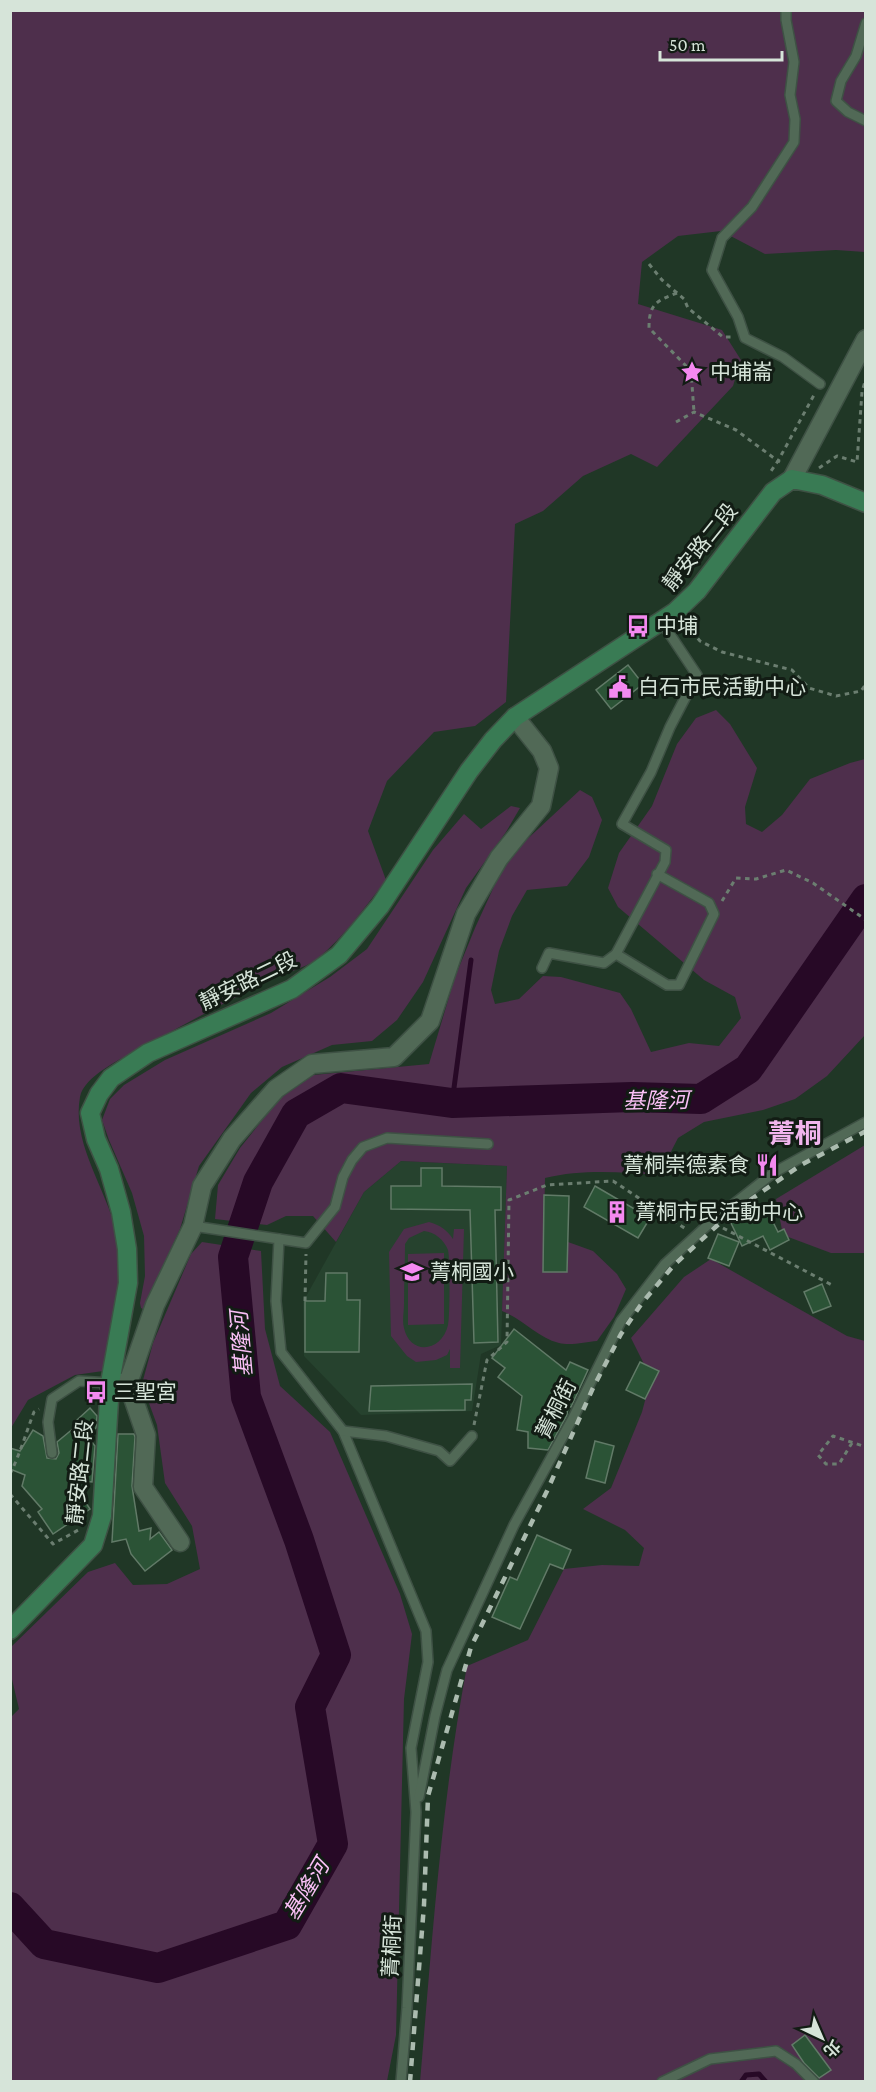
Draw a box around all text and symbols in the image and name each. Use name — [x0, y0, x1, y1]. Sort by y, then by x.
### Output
scale bar — [660, 24, 782, 62]
text: 50 m — [669, 35, 706, 55]
place icon: 中埔崙 — [679, 359, 705, 385]
place label: 中埔崙 — [710, 360, 773, 384]
street label: 靜安路二段 — [658, 499, 742, 595]
bus stop icon: 中埔 — [625, 613, 651, 639]
place label: 中埔 — [656, 614, 698, 638]
public building icon: 白石市民活動中心 — [607, 674, 633, 700]
place label: 白石市民活動中心 — [638, 675, 806, 699]
street label: 靜安路二段 — [196, 947, 300, 1015]
water label: 基隆河 — [623, 1087, 693, 1114]
district label: 菁桐 — [768, 1119, 822, 1149]
restaurant icon: 菁桐崇德素食 — [754, 1152, 780, 1178]
place label: 菁桐崇德素食 — [623, 1153, 749, 1177]
building icon: 菁桐市民活動中心 — [604, 1199, 630, 1225]
place label: 菁桐市民活動中心 — [635, 1200, 803, 1224]
school or university icon: 菁桐國小 — [399, 1259, 425, 1285]
place label: 菁桐國小 — [430, 1260, 514, 1284]
water label: 基隆河 — [226, 1306, 257, 1378]
street label: 菁桐街 — [531, 1375, 581, 1443]
bus stop icon: 三聖宮 — [83, 1379, 109, 1405]
place label: 三聖宮 — [114, 1380, 177, 1404]
street label: 靜安路二段 — [63, 1419, 97, 1525]
water label: 基隆河 — [279, 1851, 336, 1924]
street label: 菁桐街 — [378, 1914, 406, 1978]
north arrow — [792, 2008, 852, 2068]
text: 北 — [820, 2037, 844, 2060]

